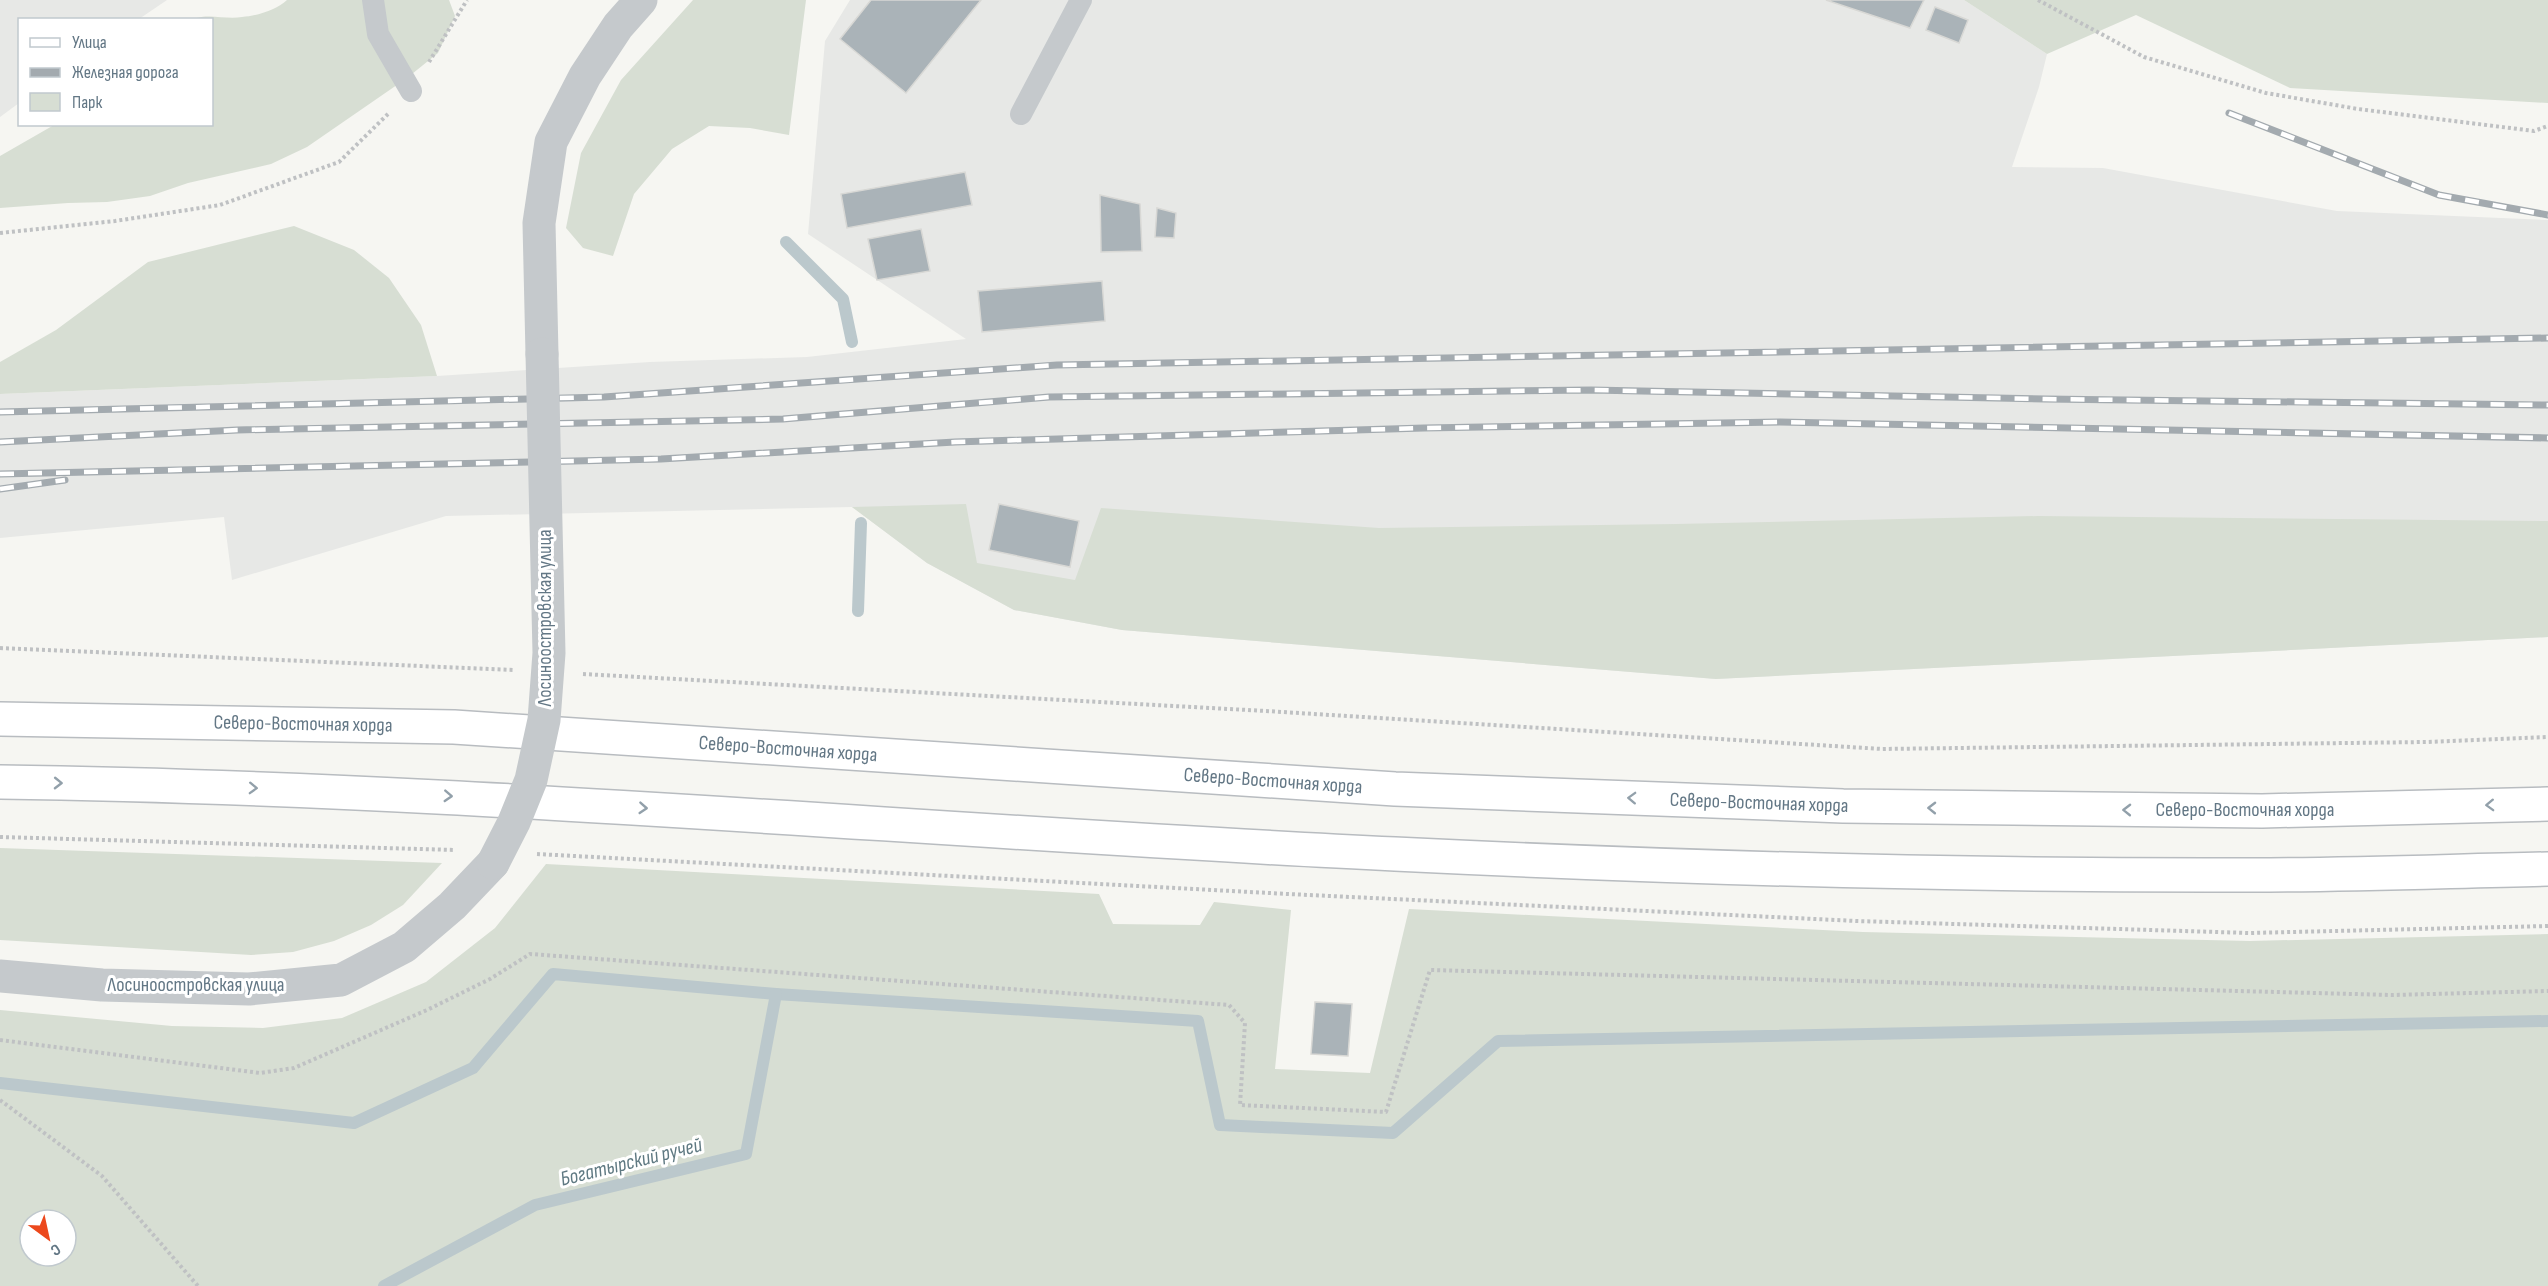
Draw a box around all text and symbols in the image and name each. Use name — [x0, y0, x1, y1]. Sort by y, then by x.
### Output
legend — [18, 18, 213, 126]
text: Улица — [72, 32, 107, 53]
text: Железная дорога — [72, 62, 179, 83]
text: Парк — [72, 92, 103, 113]
street label: Лосиноостровская улица — [533, 529, 557, 708]
street label: Северо-Восточная хорда — [213, 710, 393, 738]
street label: Северо-Восточная хорда — [698, 731, 878, 767]
street label: Северо-Восточная хорда — [1183, 763, 1363, 799]
one-way arrow — [54, 777, 63, 789]
one-way arrow — [249, 782, 258, 795]
street label: Северо-Восточная хорда — [1669, 788, 1849, 818]
one-way arrow — [444, 789, 453, 802]
one-way arrow — [1627, 792, 1636, 805]
street label: Северо-Восточная хорда — [2156, 798, 2334, 822]
one-way arrow — [2485, 799, 2494, 811]
one-way arrow — [638, 801, 647, 814]
one-way arrow — [1927, 801, 1936, 814]
one-way arrow — [2122, 804, 2131, 816]
street label: Лосиноостровская улица — [106, 973, 285, 997]
water label: Богатырский ручей — [558, 1132, 705, 1192]
north arrow — [18, 1208, 78, 1268]
text: С — [47, 1239, 64, 1260]

